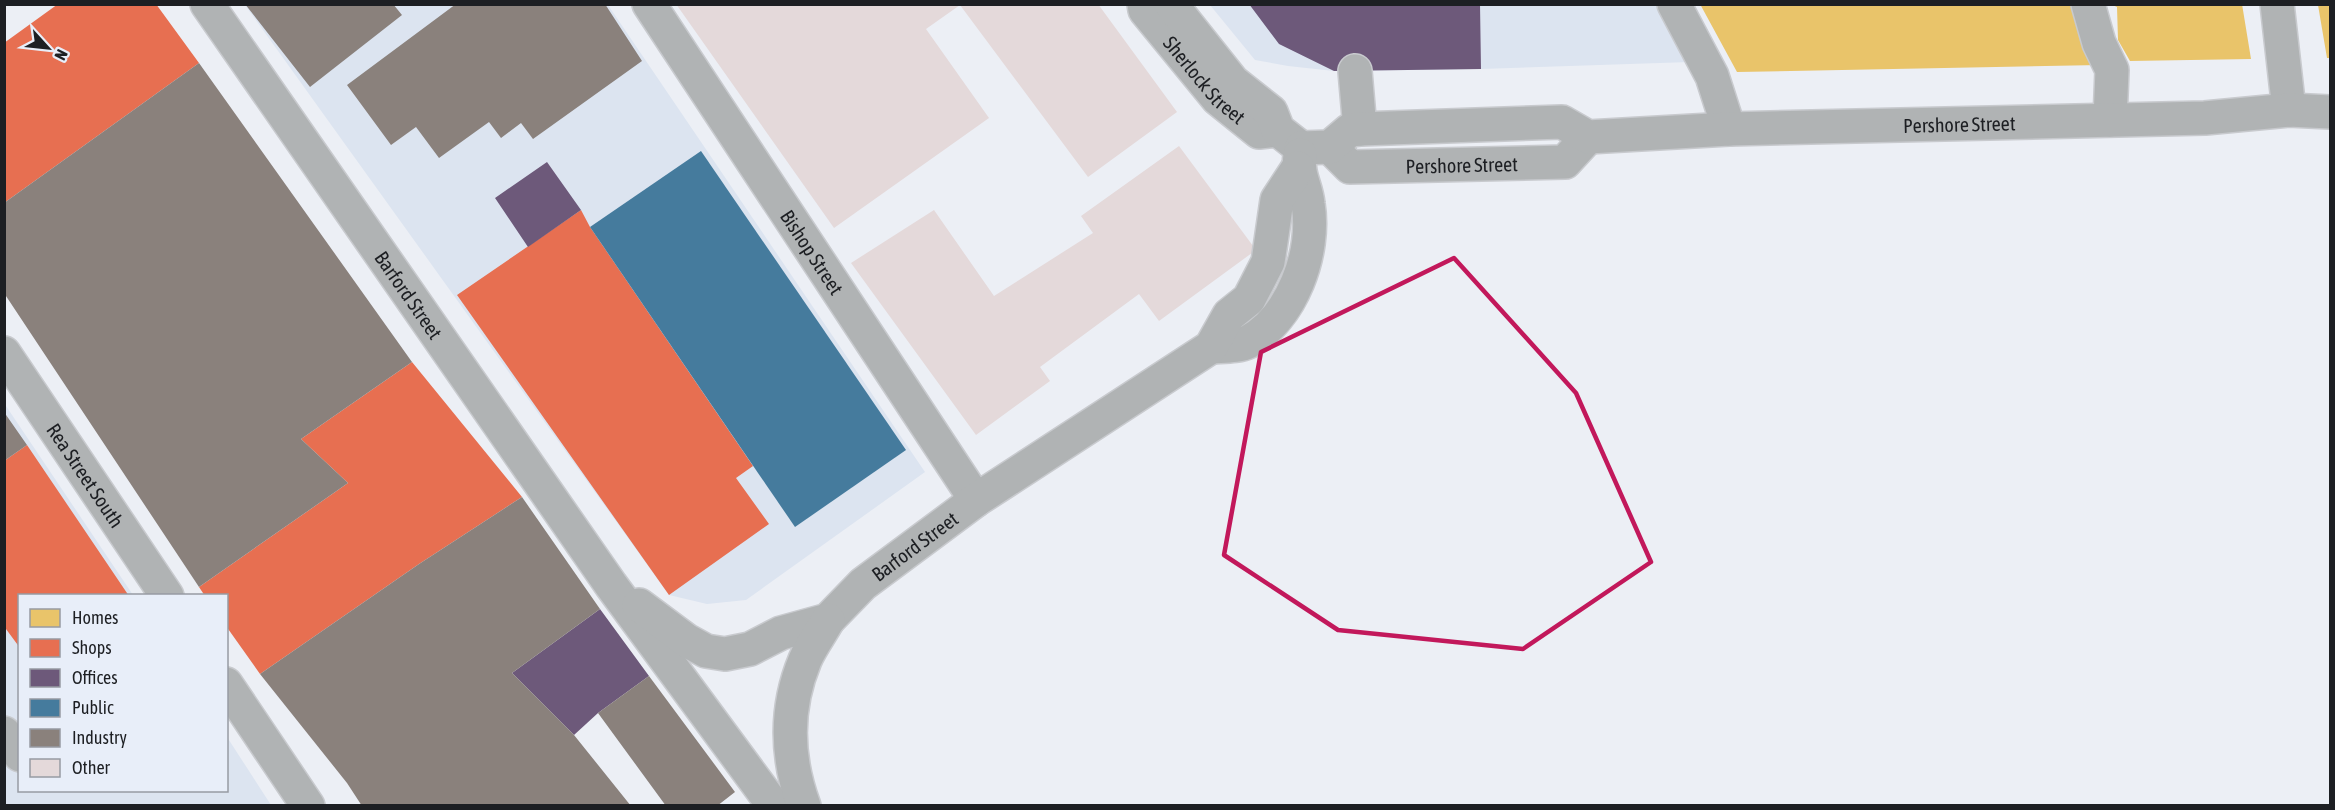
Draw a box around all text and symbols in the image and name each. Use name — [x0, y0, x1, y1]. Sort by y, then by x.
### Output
north arrow — [18, 18, 78, 78]
street label: Sherlock Street — [1159, 31, 1250, 128]
text: N — [51, 47, 72, 63]
street label: Pershore Street — [1903, 111, 2016, 136]
street label: Pershore Street — [1405, 152, 1518, 177]
street label: Bishop Street — [776, 205, 849, 299]
street label: Barford Street — [371, 246, 448, 343]
street label: Rea Street South — [43, 419, 129, 532]
street label: Barford Street — [867, 506, 962, 585]
legend — [18, 594, 228, 792]
text: Homes — [72, 607, 118, 628]
text: Shops — [72, 637, 112, 658]
text: Offices — [72, 667, 118, 688]
text: Public — [72, 697, 114, 718]
text: Industry — [72, 727, 127, 748]
text: Other — [72, 757, 111, 778]

